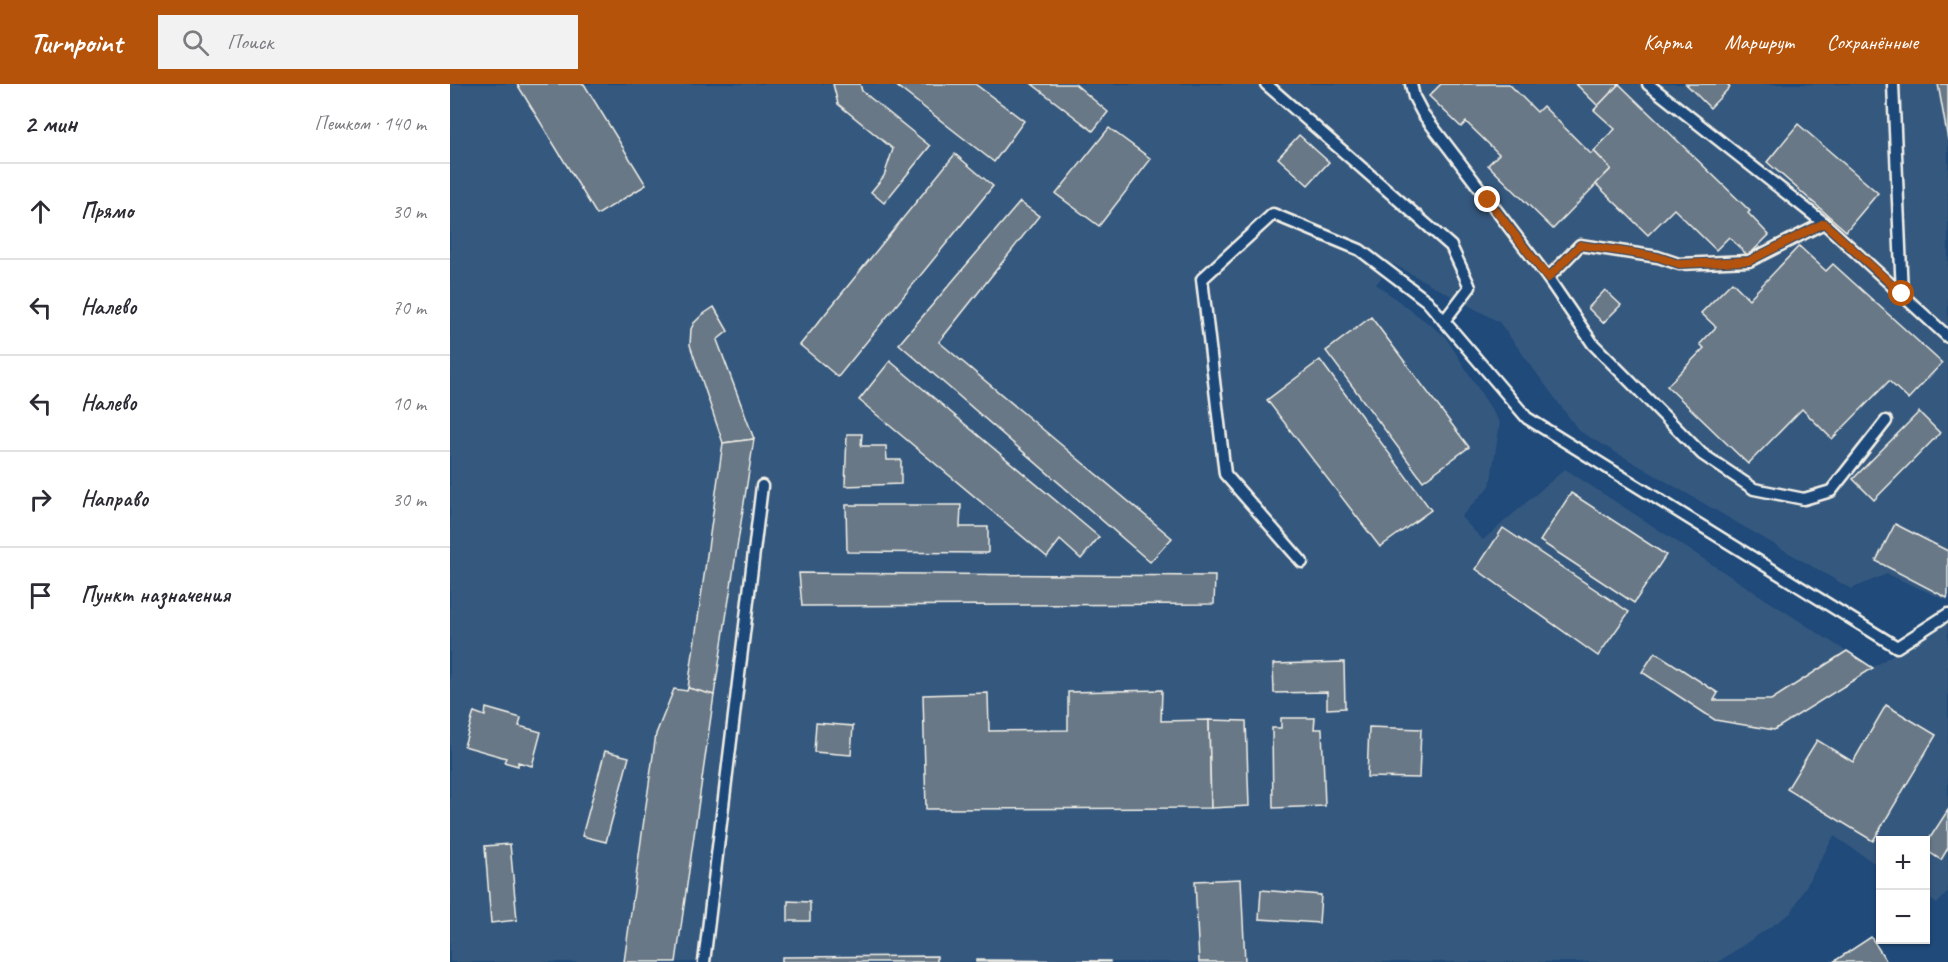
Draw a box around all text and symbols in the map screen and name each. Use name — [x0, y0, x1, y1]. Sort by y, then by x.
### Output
search box — [158, 15, 578, 69]
text: Turnpoint — [30, 25, 122, 60]
icon: search — [179, 26, 212, 59]
text: Поиск — [227, 28, 273, 56]
text: Карта — [1643, 29, 1692, 55]
text: Маршрут — [1725, 29, 1794, 55]
text: Сохранённые — [1827, 29, 1918, 55]
text: 2 мин — [24, 107, 77, 140]
text: Пешком · 140 m — [314, 111, 426, 136]
route end — [1474, 186, 1500, 212]
icon: ahead — [24, 195, 57, 228]
text: Прямо — [81, 197, 133, 225]
text: 30 m — [392, 199, 426, 224]
route start — [1888, 280, 1914, 306]
icon: left — [24, 291, 57, 324]
text: Налево — [81, 293, 137, 321]
text: 70 m — [392, 295, 426, 320]
icon: left — [24, 387, 57, 420]
text: Налево — [81, 389, 137, 417]
text: 10 m — [392, 391, 426, 416]
icon: right — [24, 483, 57, 516]
text: Направо — [81, 485, 148, 513]
text: 30 m — [392, 487, 426, 512]
icon: arrive — [24, 579, 57, 612]
text: Пункт назначения — [81, 581, 230, 609]
map controls — [1876, 836, 1930, 944]
button: + — [1876, 836, 1930, 890]
button: − — [1876, 890, 1930, 944]

